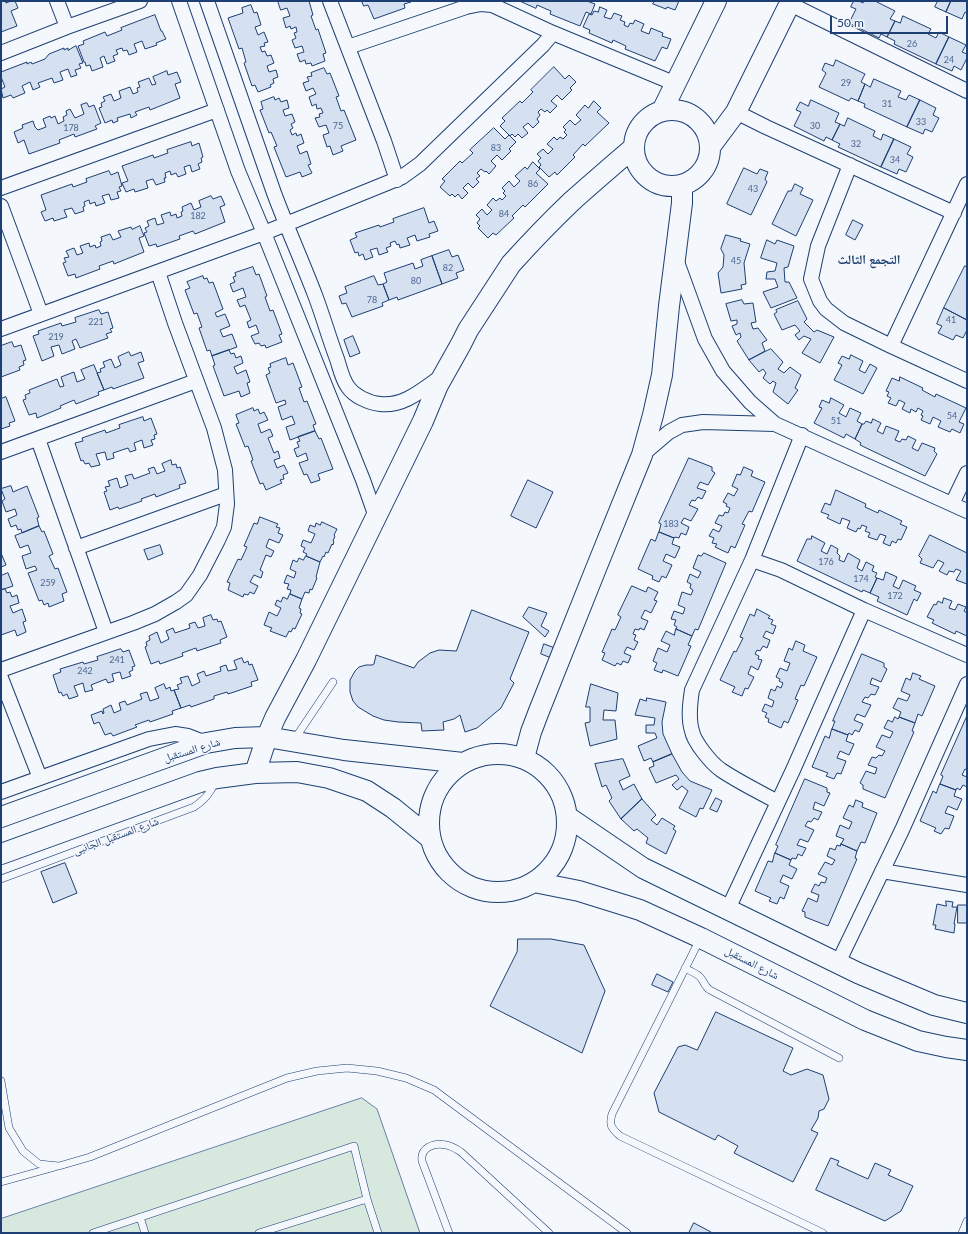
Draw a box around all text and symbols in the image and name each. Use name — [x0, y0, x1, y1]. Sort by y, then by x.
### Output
scale bar — [832, 8, 950, 34]
text: 50 m — [837, 15, 864, 30]
house number: 26 — [907, 39, 917, 49]
house number: 24 — [944, 55, 954, 65]
house number: 29 — [841, 78, 851, 88]
house number: 31 — [882, 99, 892, 109]
house number: 33 — [916, 117, 926, 127]
house number: 75 — [333, 121, 343, 131]
house number: 30 — [810, 121, 820, 131]
house number: 178 — [63, 123, 79, 133]
house number: 32 — [851, 139, 861, 149]
house number: 83 — [491, 143, 501, 153]
house number: 34 — [890, 155, 900, 165]
house number: 86 — [528, 179, 538, 189]
house number: 43 — [748, 184, 758, 194]
house number: 84 — [499, 209, 509, 219]
house number: 182 — [190, 211, 206, 221]
district label: التجمع الثالث — [838, 252, 900, 268]
house number: 45 — [731, 256, 741, 266]
house number: 82 — [443, 263, 453, 273]
house number: 80 — [411, 276, 421, 286]
house number: 78 — [367, 295, 377, 305]
house number: 41 — [946, 315, 956, 325]
house number: 221 — [88, 317, 104, 327]
house number: 219 — [48, 332, 64, 342]
house number: 54 — [947, 411, 957, 421]
house number: 51 — [831, 416, 841, 426]
house number: 183 — [663, 519, 679, 529]
house number: 176 — [818, 557, 834, 567]
house number: 174 — [853, 574, 869, 584]
house number: 259 — [40, 578, 56, 588]
house number: 172 — [887, 591, 903, 601]
house number: 241 — [109, 655, 125, 665]
house number: 242 — [77, 666, 93, 676]
street label: شارع المستقبل — [162, 735, 222, 765]
street label: شارع المستقبل الجانبى — [71, 814, 161, 858]
street label: شارع المستقبل — [723, 944, 781, 982]

